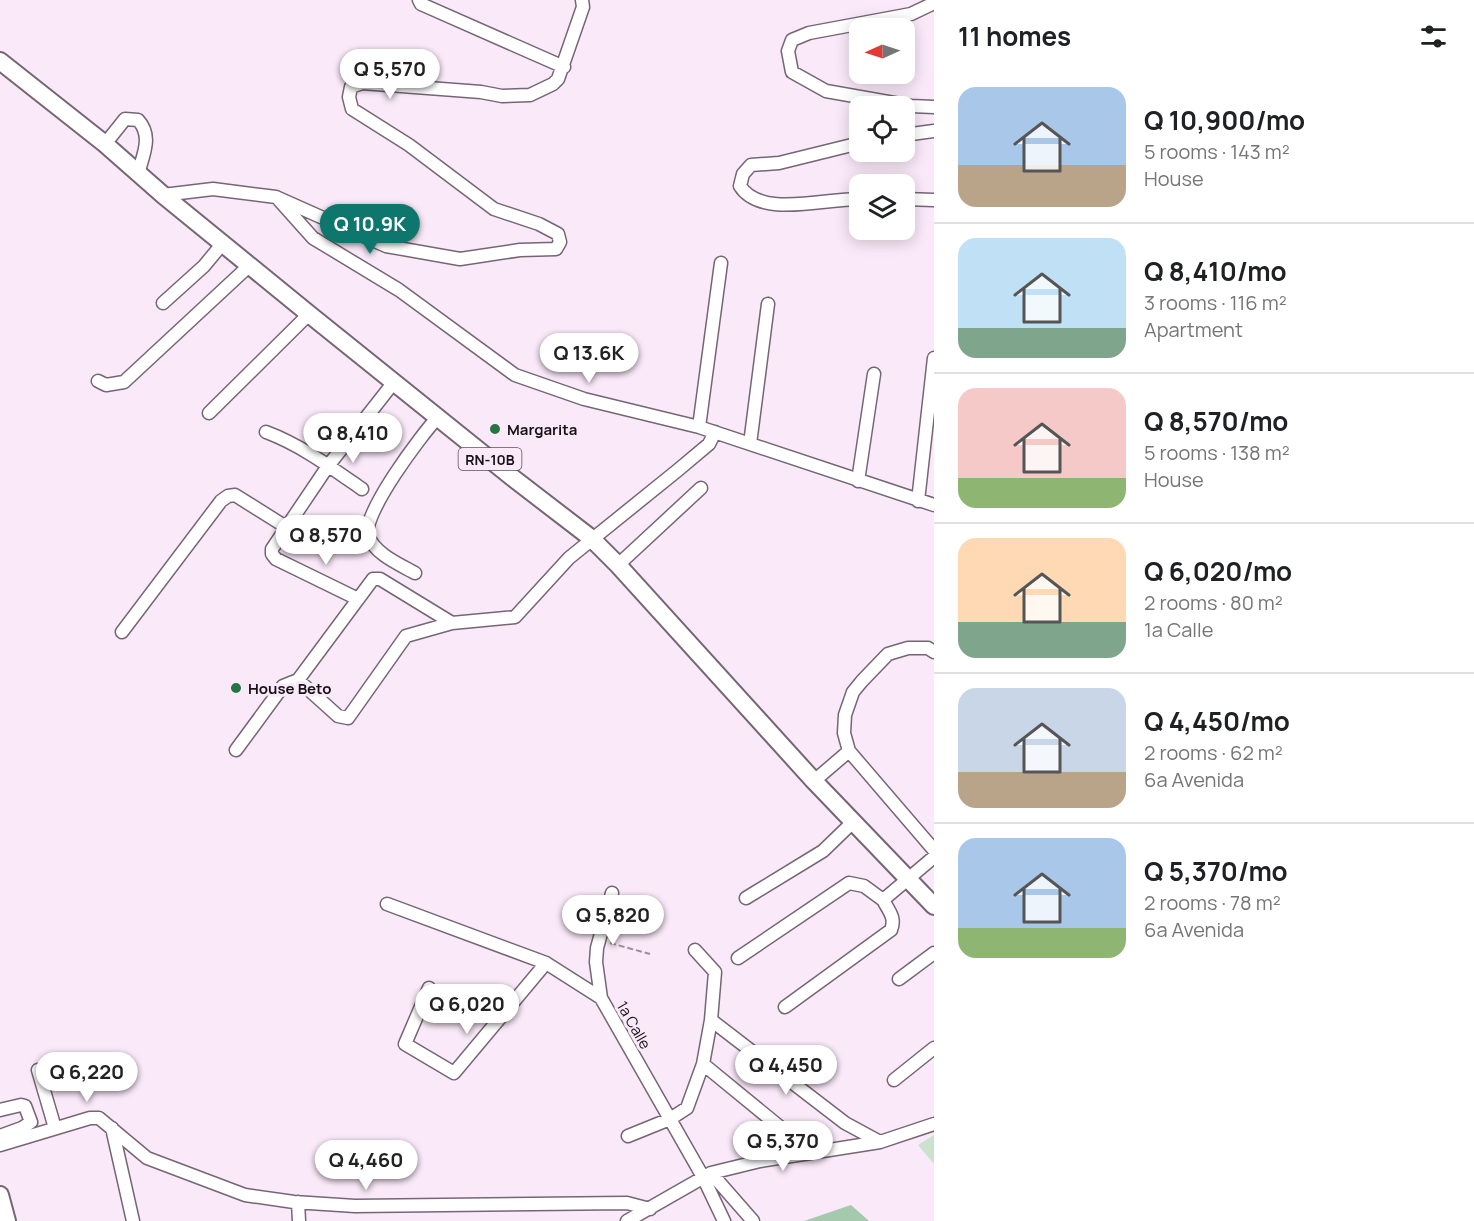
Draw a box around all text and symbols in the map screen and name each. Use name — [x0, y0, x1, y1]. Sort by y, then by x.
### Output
north arrow — [849, 18, 915, 84]
map controls — [849, 18, 915, 240]
text: 11 homes — [958, 18, 1071, 54]
icon: filters — [1417, 20, 1450, 53]
pin: Q 5,570 — [335, 49, 445, 100]
text: Q 5,570 — [354, 55, 426, 82]
button: locate — [849, 96, 915, 162]
text: Q 10,900/mo — [1144, 102, 1305, 138]
icon: home — [1006, 111, 1078, 183]
text: 5 rooms · 143 m² — [1144, 138, 1290, 165]
text: House — [1144, 165, 1204, 192]
button: layers — [849, 174, 915, 240]
pin: Q 10.9K — [315, 204, 425, 255]
text: Q 10.9K — [334, 210, 406, 237]
text: Q 8,410/mo — [1144, 253, 1287, 289]
icon: home — [1006, 262, 1078, 334]
text: 3 rooms · 116 m² — [1144, 289, 1287, 316]
text: Apartment — [1144, 316, 1243, 343]
pin: Q 13.6K — [534, 333, 644, 384]
text: Q 13.6K — [554, 339, 624, 366]
text: Q 8,570/mo — [1144, 403, 1288, 439]
icon: home — [1006, 412, 1078, 484]
pin: Q 8,410 — [298, 413, 408, 464]
text: Q 8,410 — [317, 419, 389, 446]
place label: Margarita — [507, 419, 577, 440]
marker: Margarita — [488, 422, 502, 436]
text: 5 rooms · 138 m² — [1144, 439, 1290, 466]
road number: RN-10B — [458, 448, 522, 470]
text: House — [1144, 466, 1204, 493]
pin: Q 8,570 — [271, 515, 381, 566]
text: Q 8,570 — [290, 521, 362, 548]
text: Q 6,020/mo — [1144, 553, 1292, 589]
icon: home — [1006, 562, 1078, 634]
text: 2 rooms · 80 m² — [1144, 589, 1283, 616]
text: 1a Calle — [1144, 616, 1213, 643]
place label: House Beto — [248, 678, 331, 699]
marker: House Beto — [229, 681, 243, 695]
text: Q 4,450/mo — [1144, 703, 1290, 739]
icon: home — [1006, 712, 1078, 784]
text: 2 rooms · 62 m² — [1144, 739, 1283, 766]
text: 6a Avenida — [1144, 766, 1244, 793]
text: Q 5,370/mo — [1144, 853, 1288, 889]
icon: home — [1006, 862, 1078, 934]
text: 2 rooms · 78 m² — [1144, 889, 1281, 916]
pin: Q 5,820 — [558, 895, 668, 946]
text: Q 5,820 — [576, 901, 650, 928]
text: 6a Avenida — [1144, 916, 1244, 943]
pin: Q 6,020 — [412, 984, 522, 1035]
text: Q 6,020 — [429, 990, 505, 1017]
street label: 1a Calle — [612, 997, 656, 1053]
pin: Q 4,450 — [731, 1045, 841, 1096]
text: Q 4,450 — [749, 1051, 823, 1078]
pin: Q 6,220 — [32, 1052, 142, 1103]
text: Q 6,220 — [50, 1058, 124, 1085]
pin: Q 5,370 — [728, 1121, 838, 1172]
text: Q 5,370 — [747, 1127, 819, 1154]
pin: Q 4,460 — [311, 1140, 421, 1191]
text: Q 4,460 — [329, 1146, 403, 1173]

